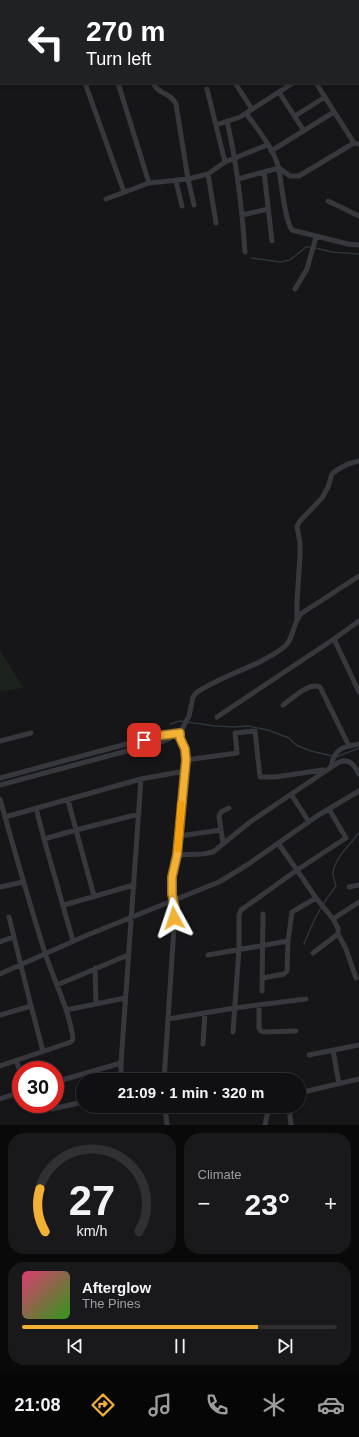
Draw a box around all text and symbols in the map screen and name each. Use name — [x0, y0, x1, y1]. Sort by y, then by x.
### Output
icon: left — [20, 16, 72, 68]
text: 270 m — [86, 16, 165, 47]
text: Turn left — [86, 49, 151, 69]
pin — [127, 723, 161, 757]
icon: arrive — [133, 729, 155, 751]
position arrow — [153, 897, 195, 939]
speed limit sign: 30 — [12, 1061, 64, 1113]
text: 21:09 · 1 min · 320 m — [118, 1084, 264, 1101]
text: Climate — [198, 1167, 242, 1182]
text: 27 — [69, 1176, 115, 1223]
text: 23° — [245, 1188, 290, 1221]
text: − — [198, 1191, 210, 1216]
text: + — [324, 1191, 337, 1216]
text: km/h — [76, 1222, 107, 1238]
text: Afterglow — [82, 1279, 151, 1296]
text: The Pines — [82, 1296, 141, 1311]
icon: previous — [64, 1335, 86, 1357]
icon: pause — [169, 1335, 191, 1357]
icon: next — [274, 1335, 296, 1357]
icon: directions — [89, 1391, 117, 1419]
icon: music — [146, 1391, 174, 1419]
icon: phone — [203, 1391, 231, 1419]
icon: climate — [260, 1391, 288, 1419]
icon: car — [317, 1391, 345, 1419]
text: 21:08 — [14, 1395, 60, 1415]

